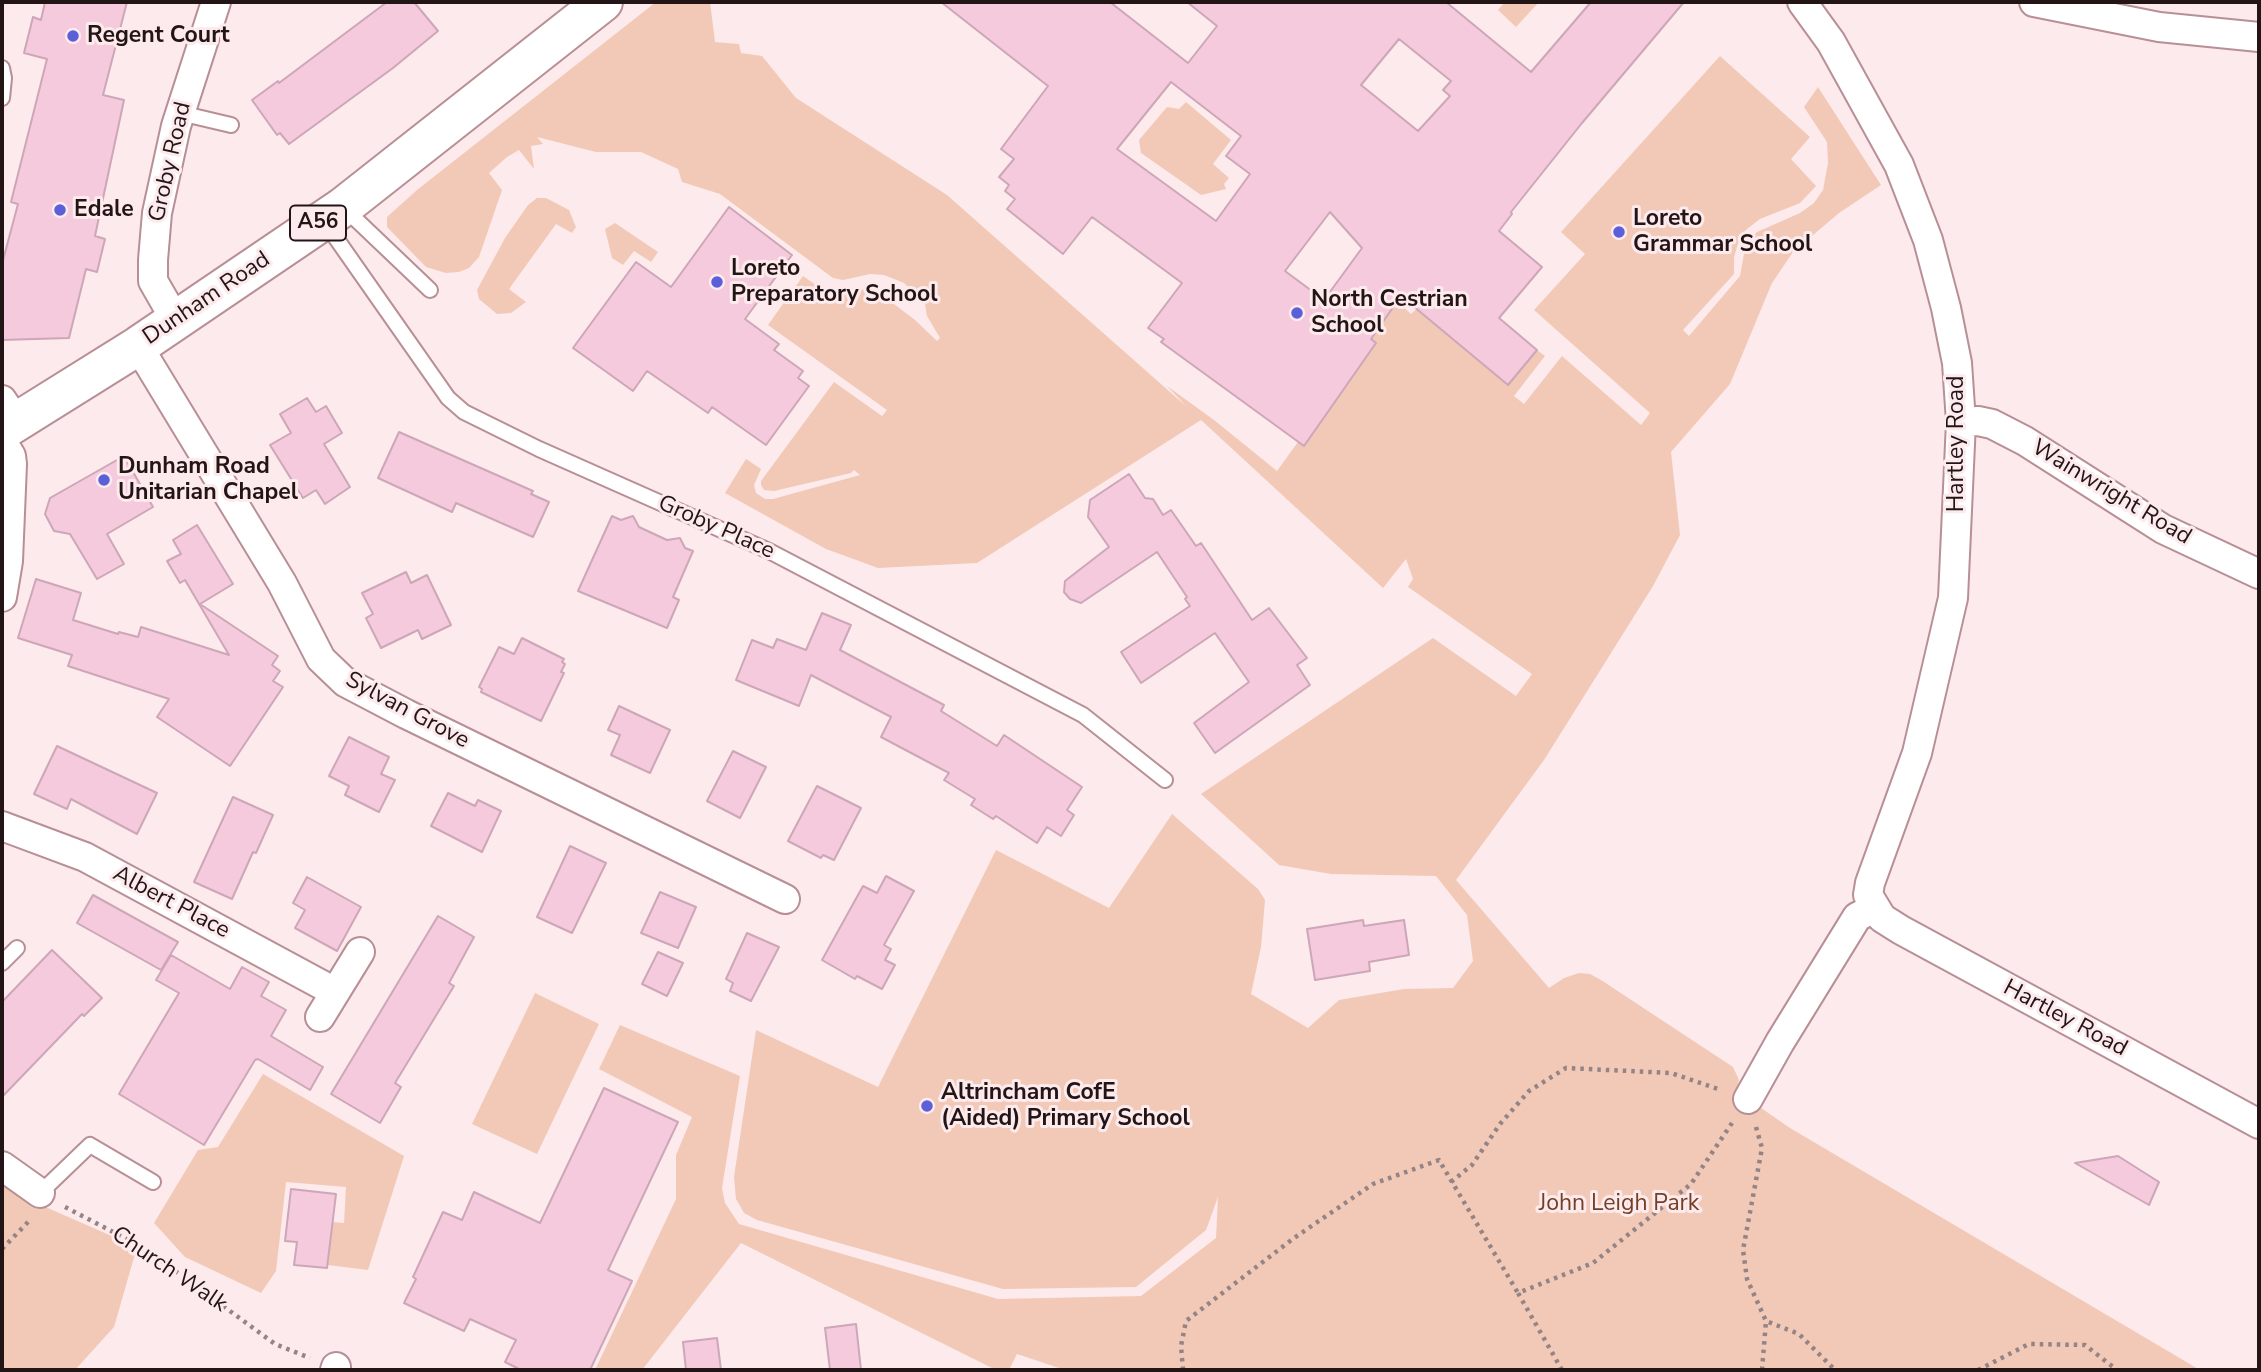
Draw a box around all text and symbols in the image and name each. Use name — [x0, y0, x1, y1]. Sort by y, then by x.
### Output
place label: Regent Court — [87, 22, 230, 50]
marker: Regent Court — [65, 28, 81, 44]
street label: Groby Road — [144, 99, 198, 225]
place label: Edale — [74, 196, 134, 224]
marker: Edale — [52, 202, 68, 218]
place label: Loreto Grammar School — [1633, 205, 1812, 259]
road number: A56 — [290, 206, 346, 241]
marker: Loreto Grammar School — [1611, 224, 1627, 240]
street label: Dunham Road — [138, 246, 276, 352]
place label: Loreto Preparatory School — [731, 255, 938, 309]
marker: Loreto Preparatory School — [709, 274, 725, 290]
place label: North Cestrian School — [1311, 286, 1468, 340]
marker: North Cestrian School — [1289, 305, 1305, 321]
street label: Hartley Road — [1943, 376, 1971, 512]
street label: Wainwright Road — [2026, 434, 2196, 552]
place label: Dunham Road Unitarian Chapel — [118, 453, 298, 507]
marker: Dunham Road Unitarian Chapel — [96, 472, 112, 488]
street label: Groby Place — [653, 490, 779, 566]
street label: Sylvan Grove — [340, 667, 474, 755]
street label: Albert Place — [108, 861, 234, 945]
street label: Hartley Road — [1998, 975, 2132, 1063]
place label: Altrincham CofE (Aided) Primary School — [941, 1079, 1190, 1133]
marker: Altrincham CofE (Aided) Primary School — [919, 1098, 935, 1114]
park label: John Leigh Park — [1539, 1190, 1699, 1218]
street label: Church Walk — [106, 1221, 232, 1319]

